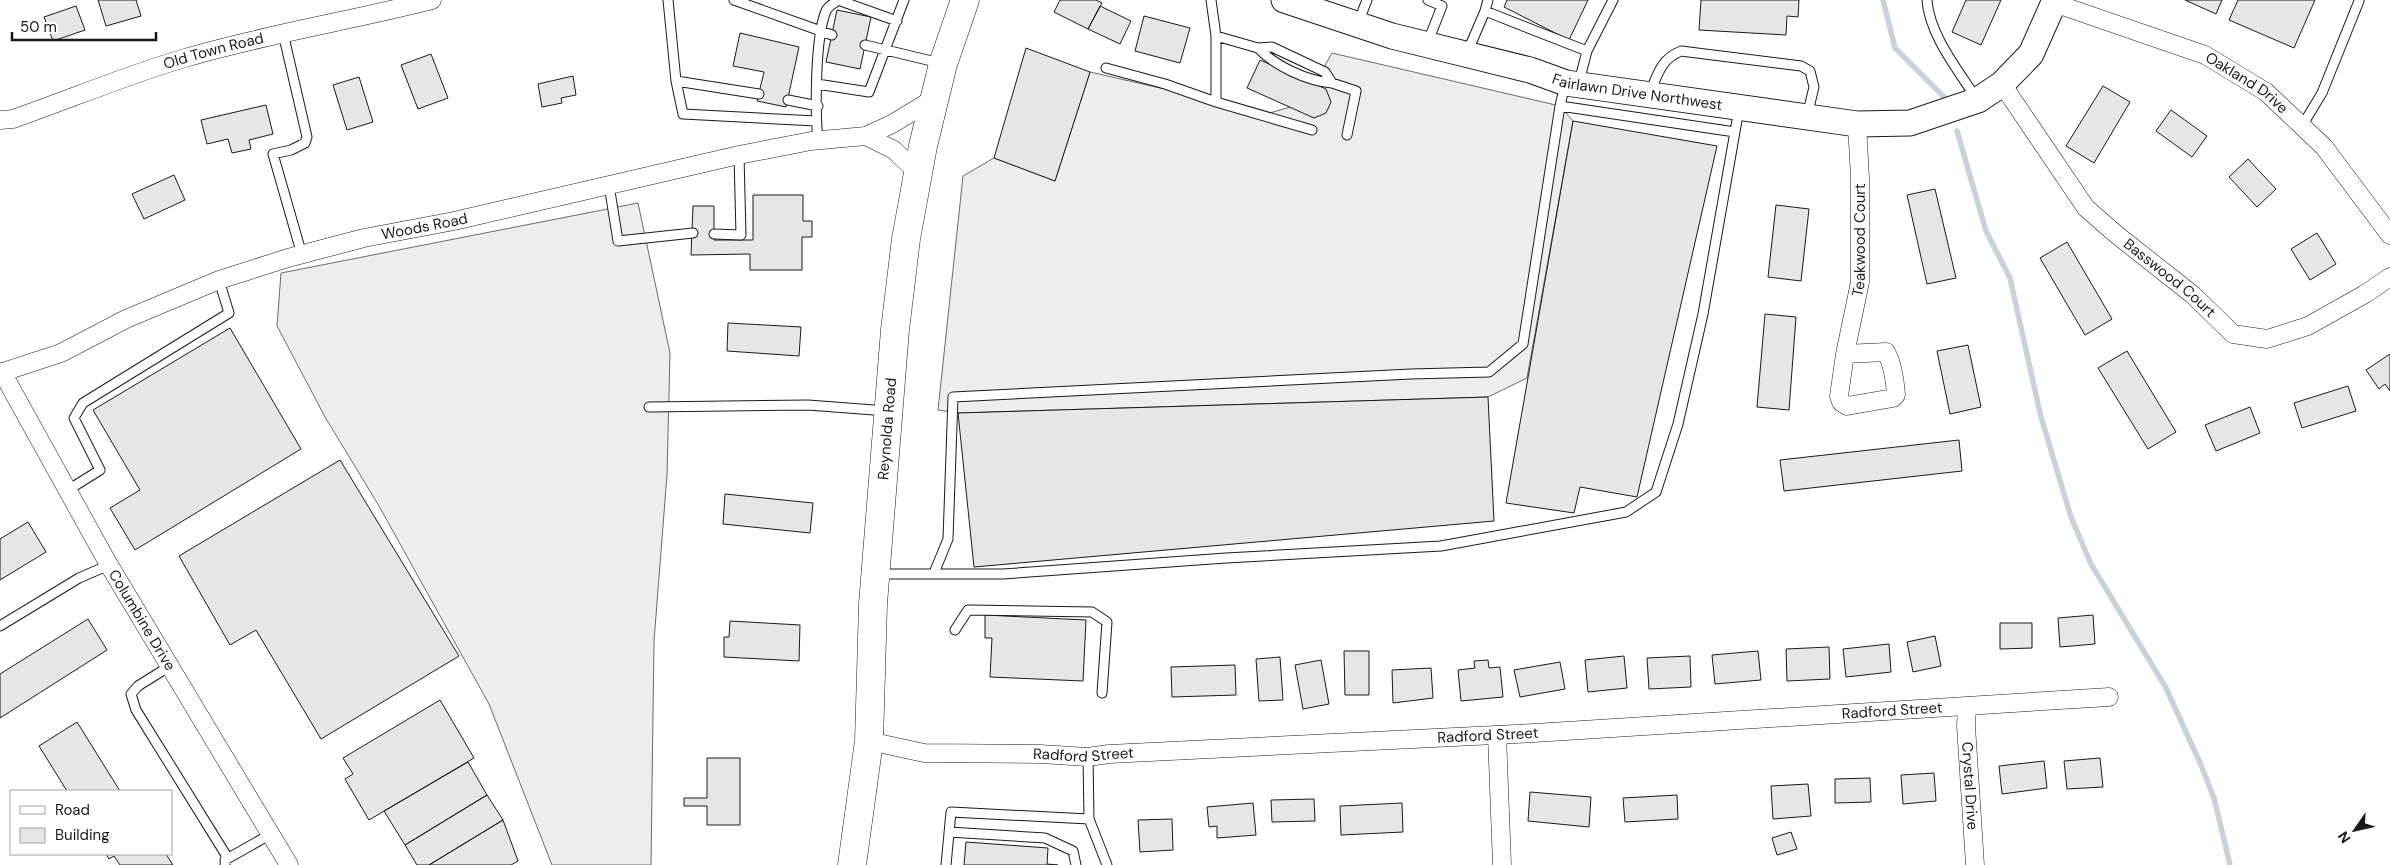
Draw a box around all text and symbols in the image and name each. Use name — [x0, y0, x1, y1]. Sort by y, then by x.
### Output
scale bar — [12, 10, 156, 42]
text: 50 m — [20, 17, 57, 37]
street label: Old Town Road — [161, 28, 266, 74]
street label: Oakland Drive — [2202, 48, 2293, 118]
street label: Fairlawn Drive Northwest — [1549, 69, 1724, 115]
street label: Teakwood Court — [1847, 183, 1870, 298]
street label: Woods Road — [380, 208, 470, 245]
street label: Basswood Court — [2119, 234, 2220, 322]
street label: Reynolda Road — [873, 377, 901, 481]
street label: Columbine Drive — [104, 566, 180, 674]
street label: Radford Street — [1841, 697, 1943, 724]
street label: Radford Street — [1437, 723, 1539, 748]
street label: Crystal Drive — [1957, 741, 1983, 831]
street label: Radford Street — [1033, 743, 1135, 767]
legend — [10, 790, 172, 855]
text: Road — [55, 800, 90, 820]
north arrow — [2330, 805, 2380, 855]
text: Building — [55, 825, 110, 845]
text: N — [2334, 828, 2355, 847]

